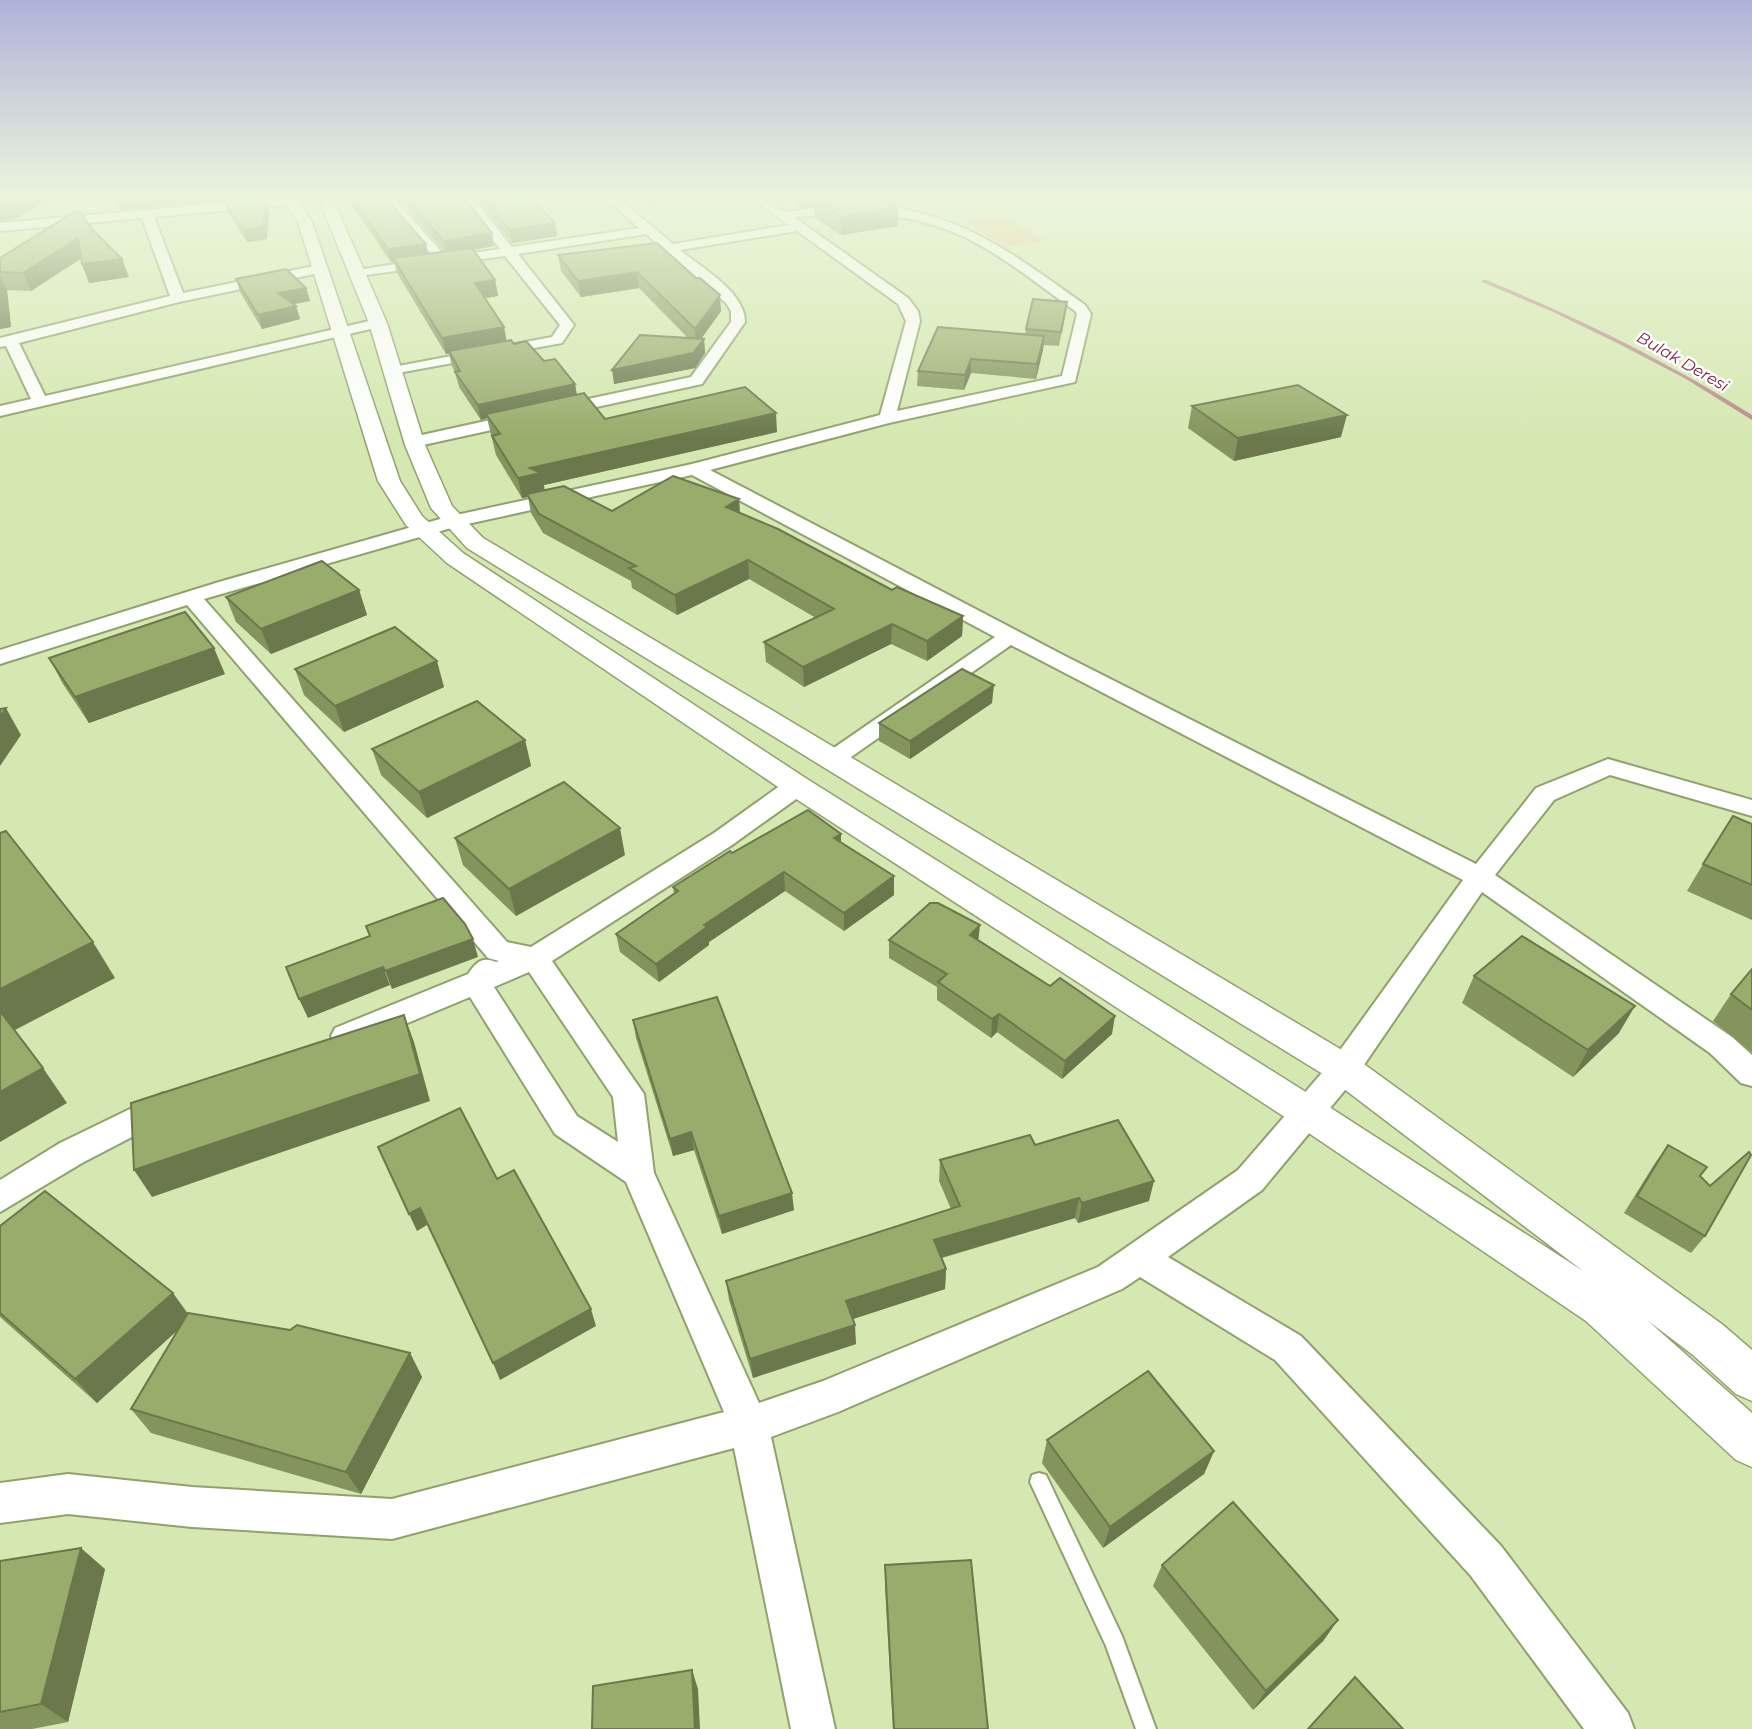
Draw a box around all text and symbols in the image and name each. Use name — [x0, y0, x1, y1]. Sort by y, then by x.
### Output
water label: Bulak Deresi — [1634, 328, 1732, 396]

